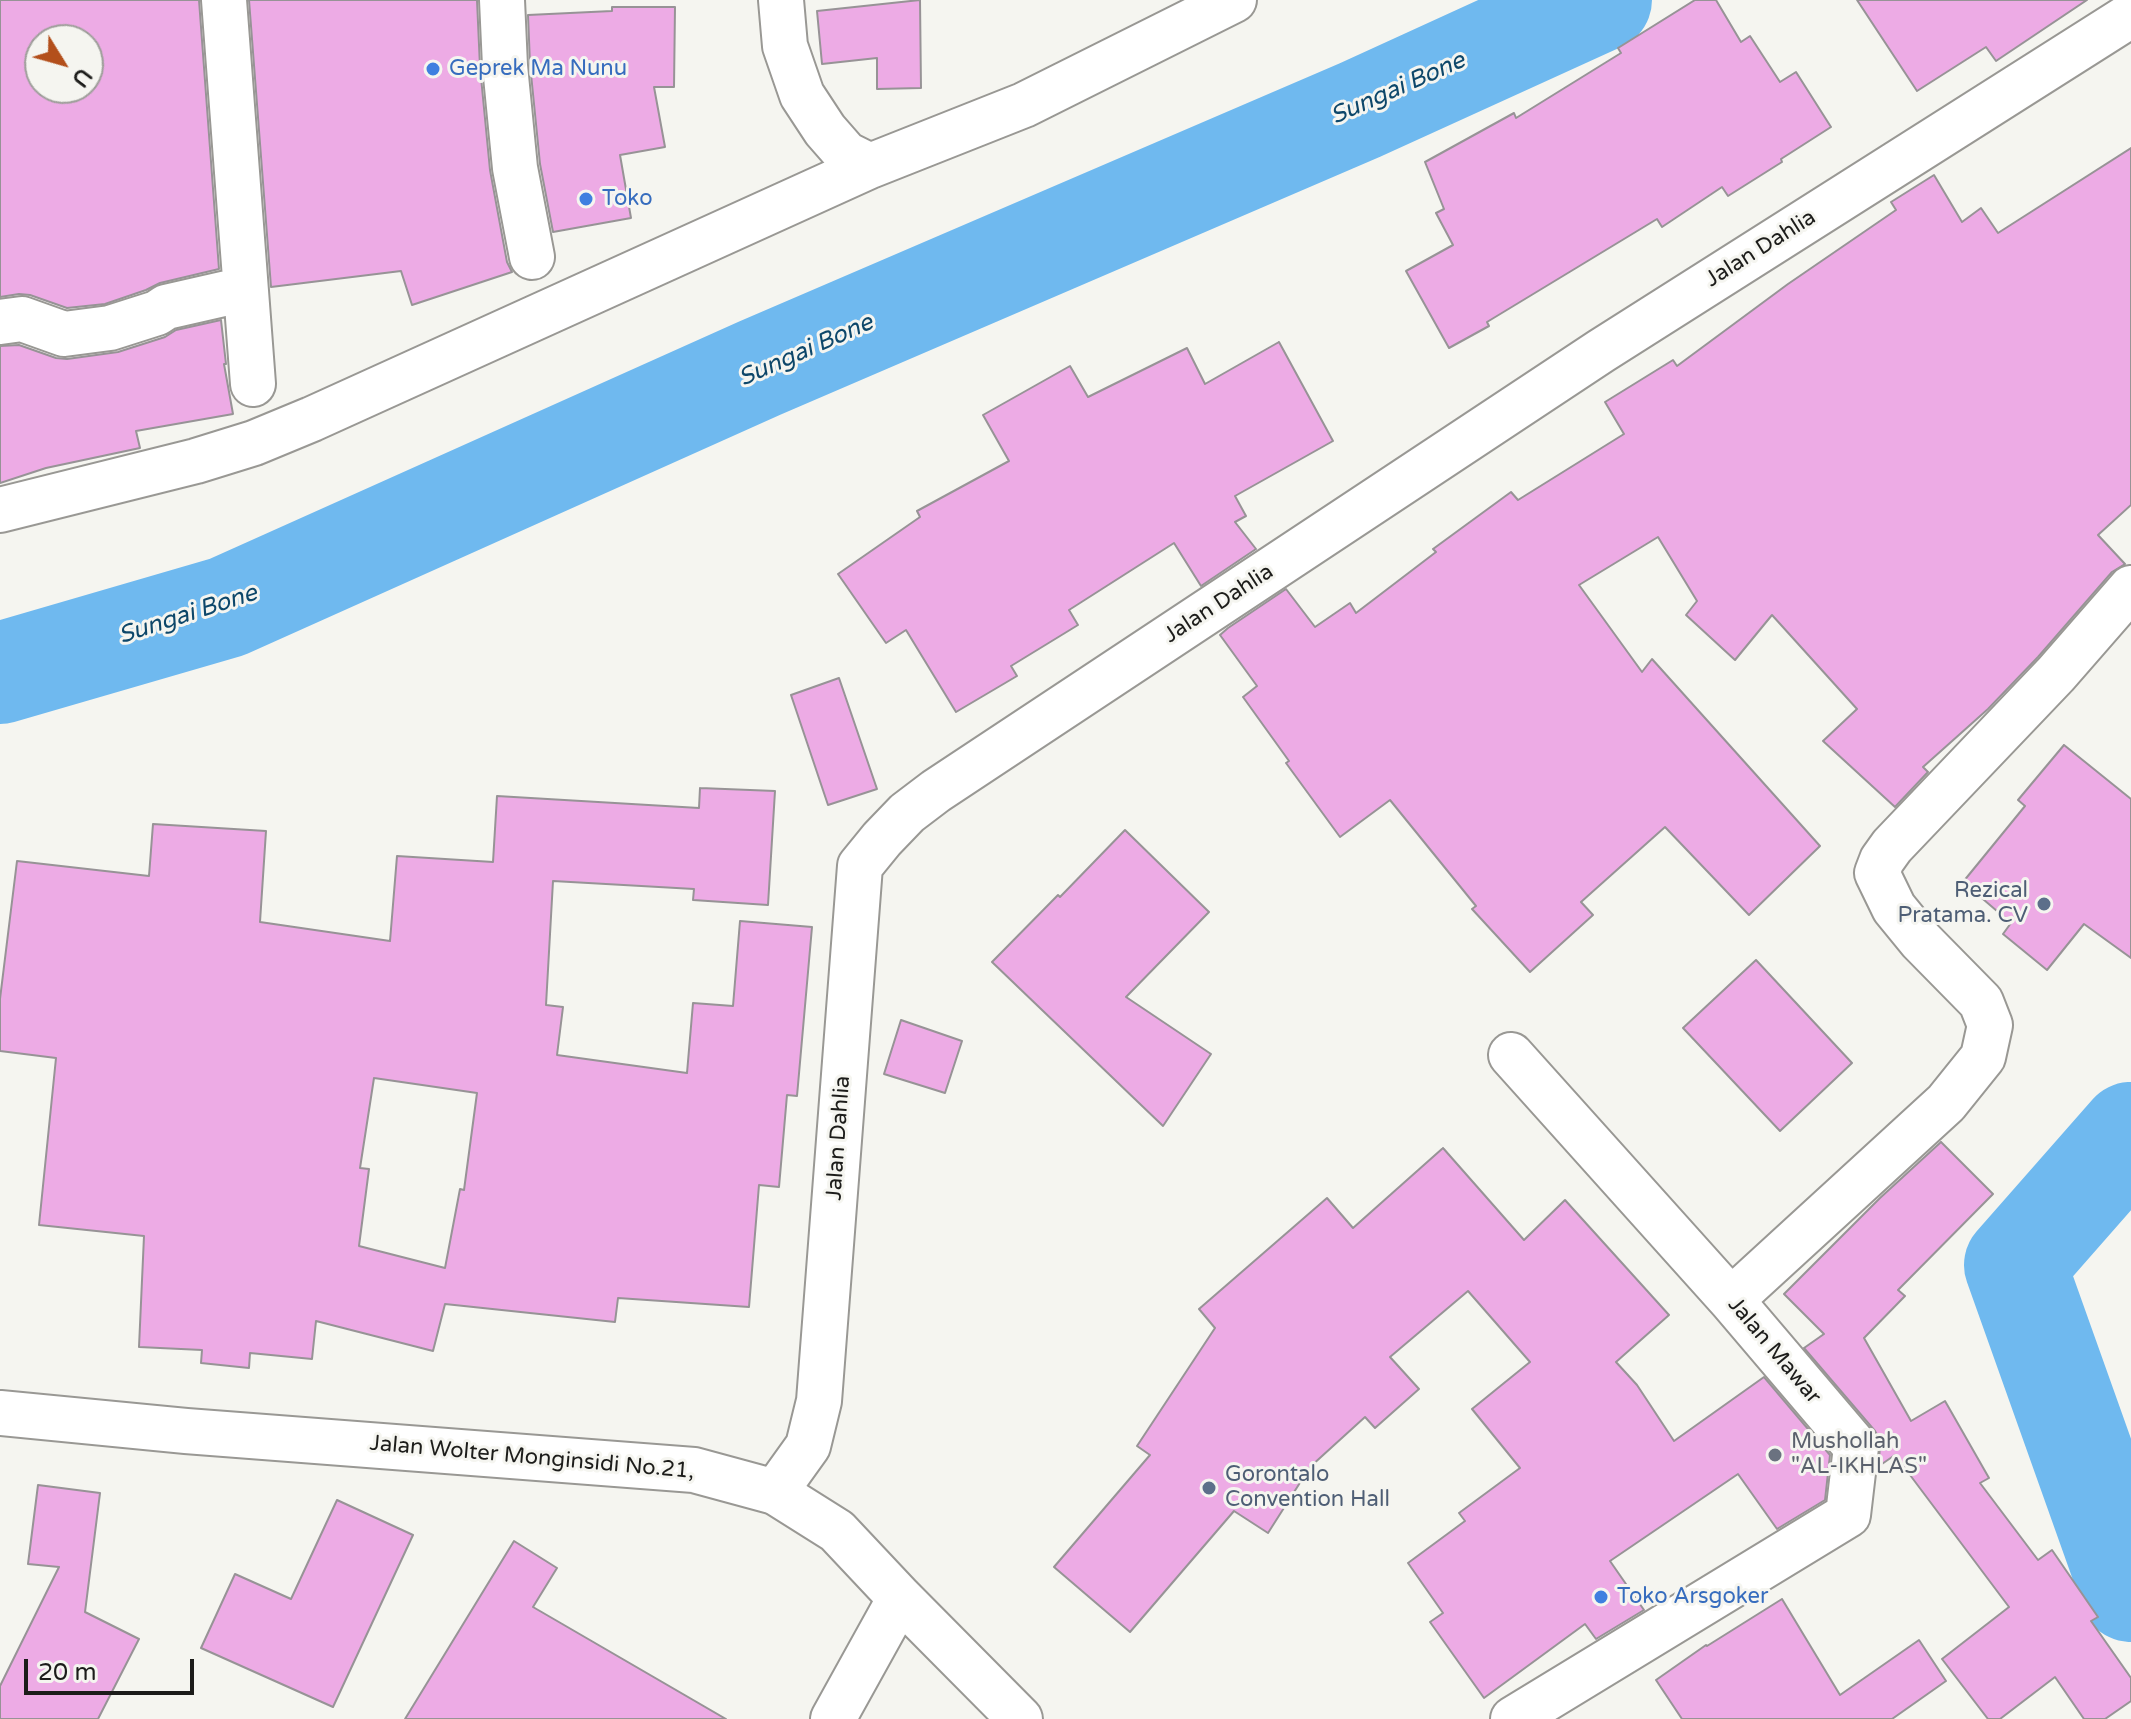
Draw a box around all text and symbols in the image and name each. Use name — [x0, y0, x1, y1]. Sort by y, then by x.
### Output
north arrow — [24, 24, 104, 104]
water label: Sungai Bone — [1326, 47, 1470, 131]
place label: Geprek Ma Nunu — [449, 56, 627, 82]
marker: Geprek Ma Nunu — [424, 60, 442, 78]
text: U — [66, 63, 97, 92]
place label: Toko — [602, 186, 653, 212]
marker: Toko — [577, 190, 595, 208]
street label: Jalan Dahlia — [1701, 205, 1821, 293]
water label: Sungai Bone — [734, 309, 878, 393]
street label: Jalan Dahlia — [1159, 559, 1279, 649]
water label: Sungai Bone — [115, 579, 261, 651]
place label: Rezical Pratama. CV — [1898, 878, 2028, 930]
marker: Rezical Pratama. CV — [2035, 895, 2053, 913]
street label: Jalan Dahlia — [821, 1075, 857, 1201]
street label: Jalan Mawar — [1722, 1292, 1826, 1410]
place label: Mushollah "AL-IKHLAS" — [1791, 1429, 1927, 1480]
street label: Jalan Wolter Monginsidi No.21, — [369, 1431, 695, 1485]
marker: Mushollah "AL-IKHLAS" — [1766, 1446, 1784, 1464]
place label: Gorontalo Convention Hall — [1225, 1462, 1390, 1514]
marker: Gorontalo Convention Hall — [1200, 1479, 1218, 1497]
place label: Toko Arsgoker — [1617, 1584, 1768, 1610]
marker: Toko Arsgoker — [1592, 1588, 1610, 1606]
scale bar — [28, 1643, 198, 1693]
text: 20 m — [38, 1658, 96, 1687]

